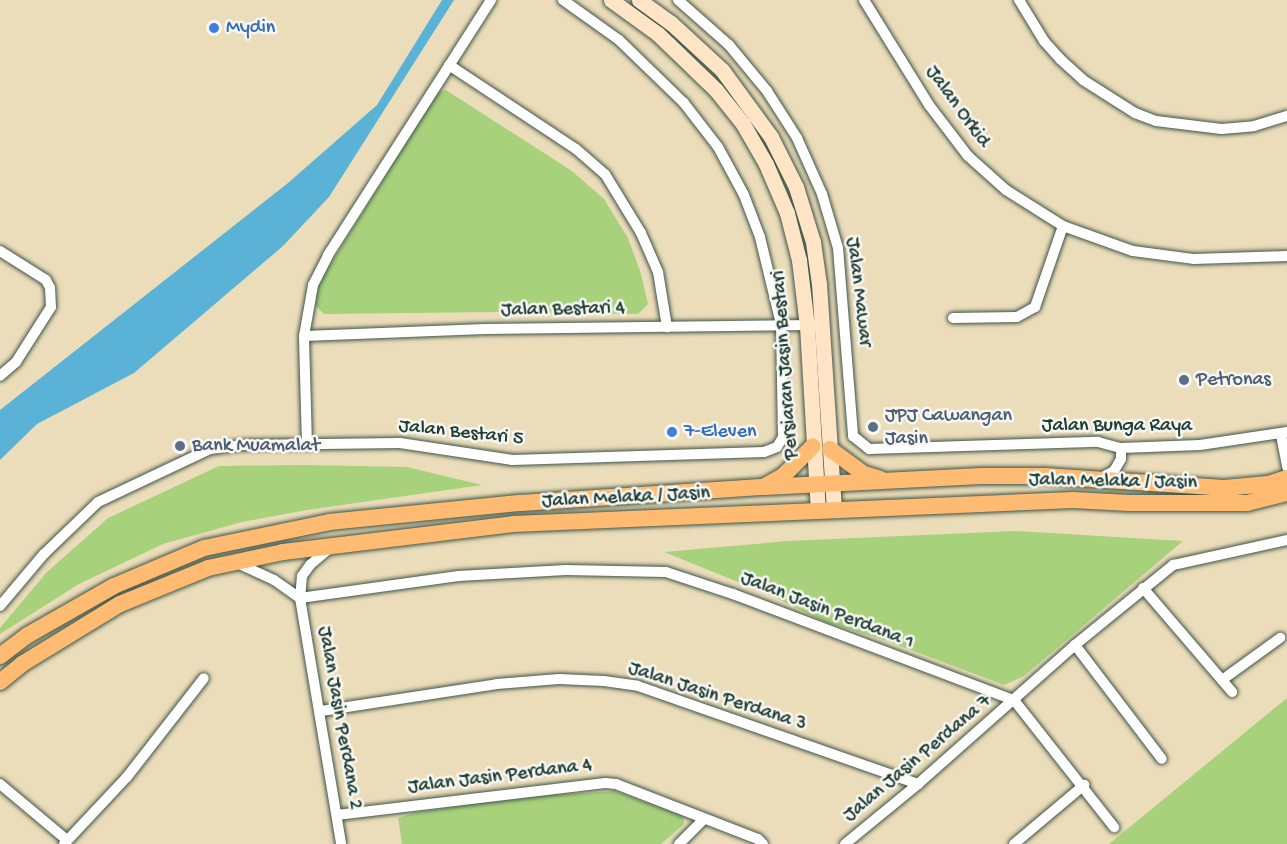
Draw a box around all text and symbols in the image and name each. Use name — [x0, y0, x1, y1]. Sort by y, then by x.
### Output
place label: Mydin — [226, 16, 275, 40]
marker: Mydin — [207, 21, 221, 35]
street label: Jalan Orkid — [919, 61, 995, 153]
street label: Jalan Mawar — [839, 236, 877, 348]
street label: Persiaran Jasin Bestari — [767, 269, 805, 461]
street label: Jalan Bestari 4 — [501, 297, 625, 323]
place label: Petronas — [1196, 368, 1271, 392]
marker: Petronas — [1177, 373, 1191, 387]
place label: JPJ Cawangan Jasin — [885, 404, 1012, 451]
street label: Jalan Bunga Raya — [1042, 414, 1192, 438]
street label: Jalan Bestari 5 — [397, 415, 525, 451]
place label: 7-Eleven — [684, 420, 757, 444]
marker: JPJ Cawangan Jasin — [866, 420, 880, 434]
marker: 7-Eleven — [665, 425, 679, 439]
place label: Bank Muamalat — [192, 434, 320, 458]
marker: Bank Muamalat — [173, 439, 187, 453]
street label: Jalan Melaka / Jasin — [1029, 469, 1197, 495]
street label: Jalan Melaka / Jasin — [541, 482, 711, 514]
street label: Jalan Jasin Perdana 1 — [737, 567, 917, 655]
street label: Jalan Jasin Perdana 2 — [311, 625, 367, 811]
street label: Jalan Jasin Perdana 3 — [625, 657, 809, 737]
street label: Jalan Jasin Perdana 7 — [839, 690, 997, 828]
street label: Jalan Jasin Perdana 4 — [407, 754, 593, 800]

